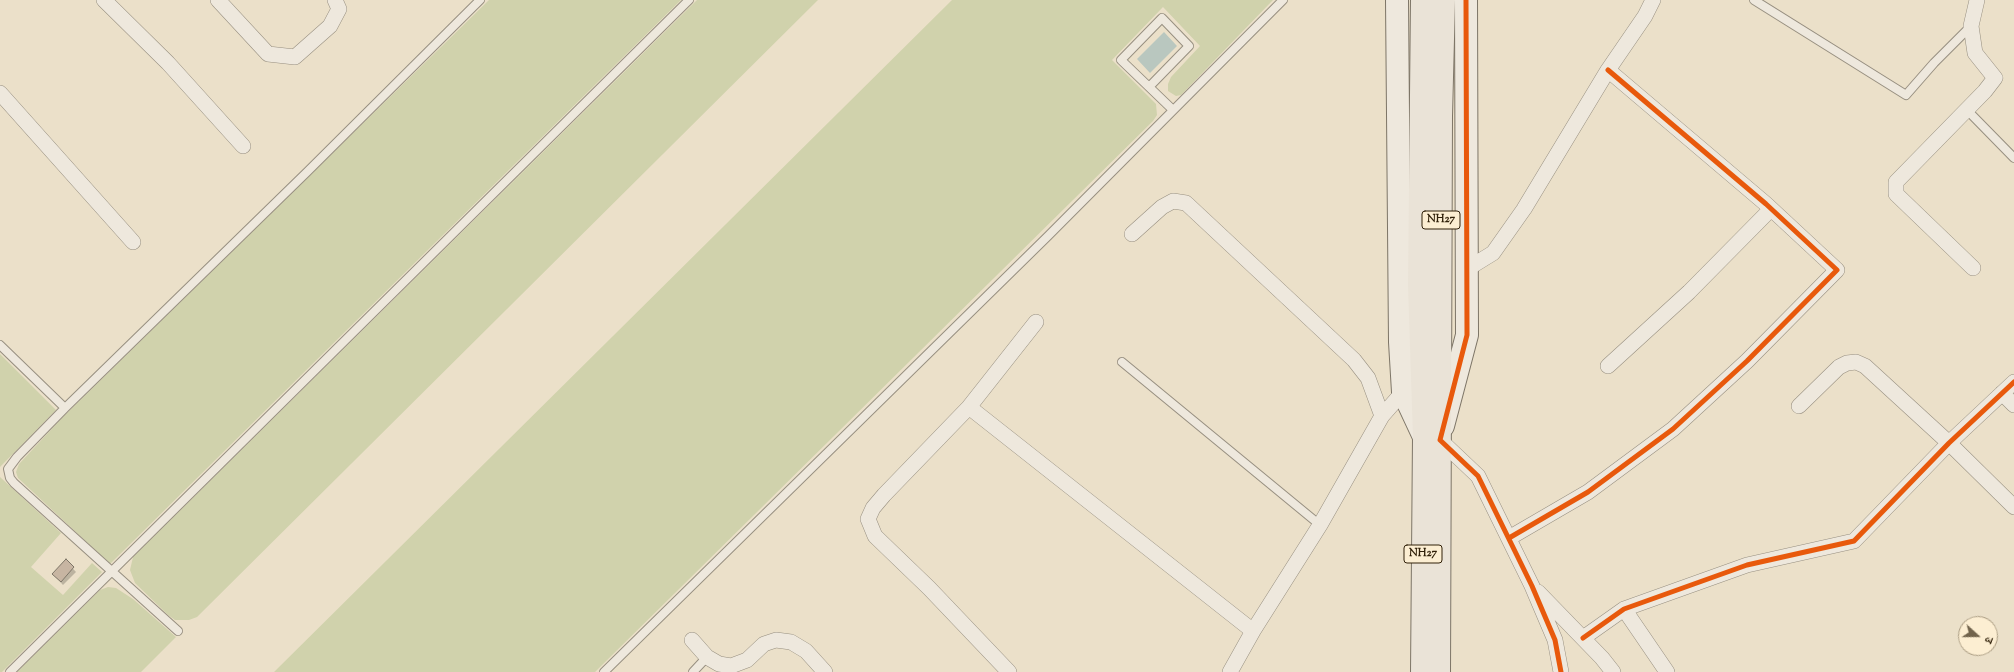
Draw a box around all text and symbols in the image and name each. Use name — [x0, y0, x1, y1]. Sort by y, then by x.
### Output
road number: NH27 — [1422, 211, 1460, 229]
road number: NH27 — [1404, 545, 1442, 563]
north arrow — [1958, 616, 1998, 656]
text: उ — [1980, 634, 1997, 645]

